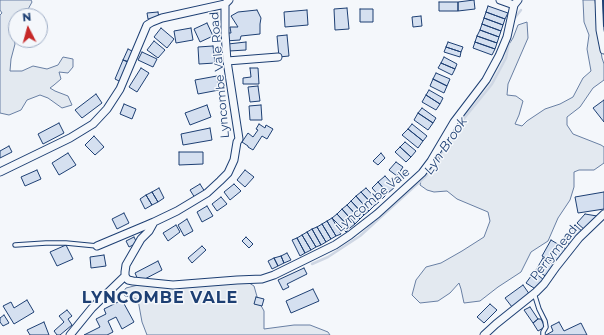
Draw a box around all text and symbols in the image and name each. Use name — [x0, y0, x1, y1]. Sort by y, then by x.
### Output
north arrow — [8, 8, 48, 48]
text: N — [22, 10, 32, 24]
street label: Lyncombe Vale Road — [207, 11, 233, 139]
water label: Lyn Brook — [421, 114, 471, 178]
street label: Lyncombe Vale — [333, 165, 413, 235]
street label: Perrymead — [527, 223, 581, 283]
district label: LYNCOMBE VALE — [82, 288, 238, 308]

